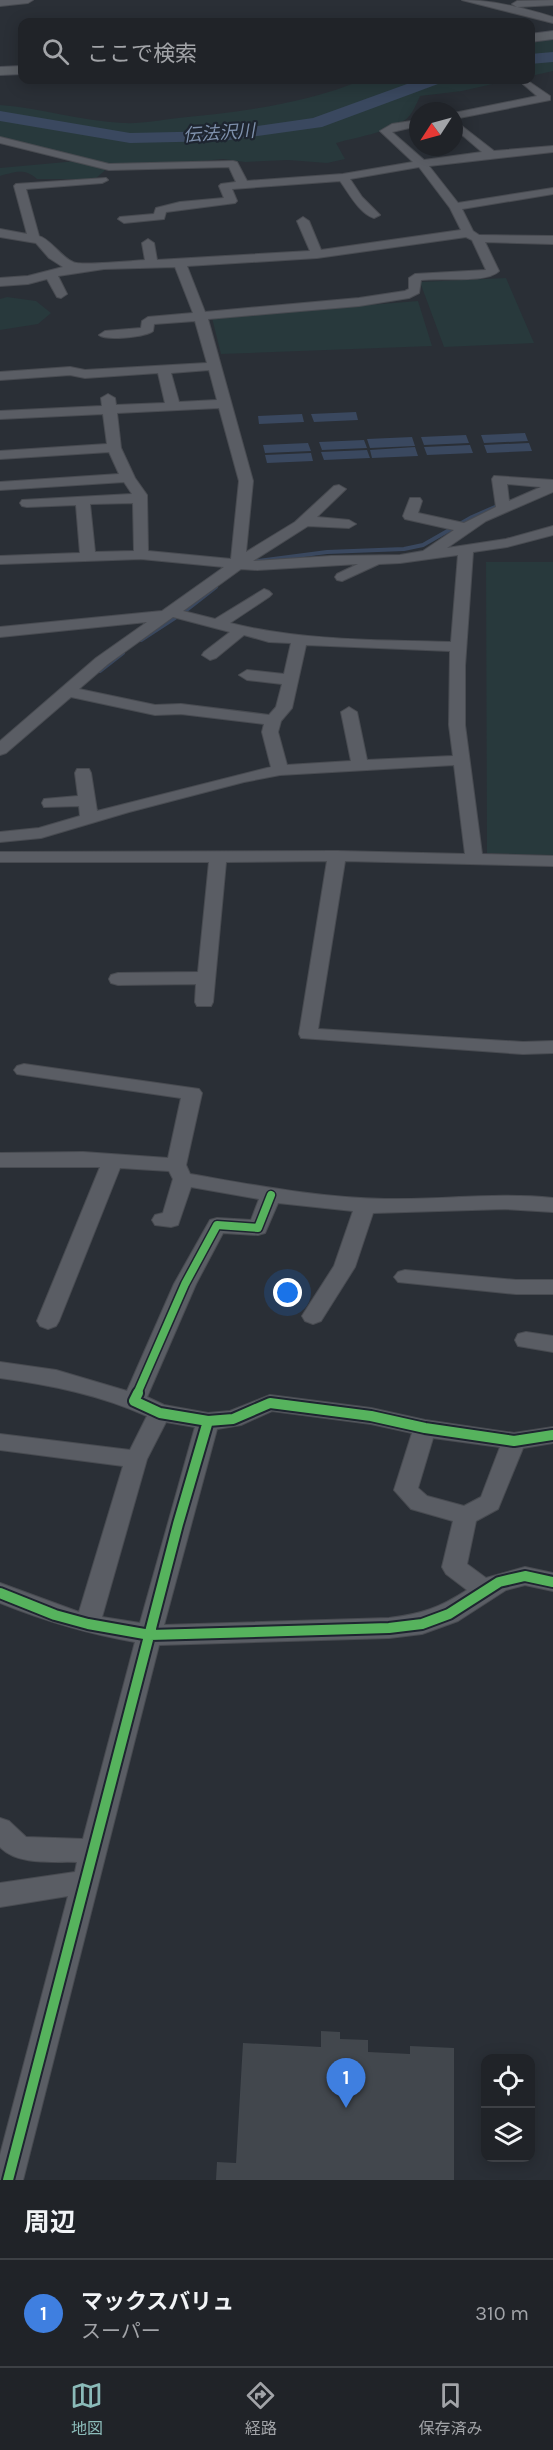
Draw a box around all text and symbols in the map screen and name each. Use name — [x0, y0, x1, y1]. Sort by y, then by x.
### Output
search box — [18, 18, 535, 84]
icon: search — [39, 35, 72, 68]
text: ここで検索 — [87, 41, 197, 67]
north arrow — [409, 102, 463, 156]
water label: 伝法沢川 — [182, 119, 258, 146]
your location — [273, 1278, 302, 1307]
map controls — [481, 2054, 535, 2162]
button: locate — [481, 2054, 535, 2108]
pin: 1 — [326, 2058, 366, 2108]
button: layers — [481, 2108, 535, 2162]
text: 周辺 — [24, 2207, 76, 2238]
text: マックスバリュ — [81, 2289, 234, 2315]
text: 1 — [40, 2302, 47, 2325]
text: 310 m — [475, 2302, 529, 2325]
text: スーパー — [81, 2320, 161, 2343]
tab: 地図 — [70, 2379, 103, 2439]
tab: 経路 — [244, 2379, 277, 2439]
tab: 保存済み — [418, 2379, 482, 2439]

